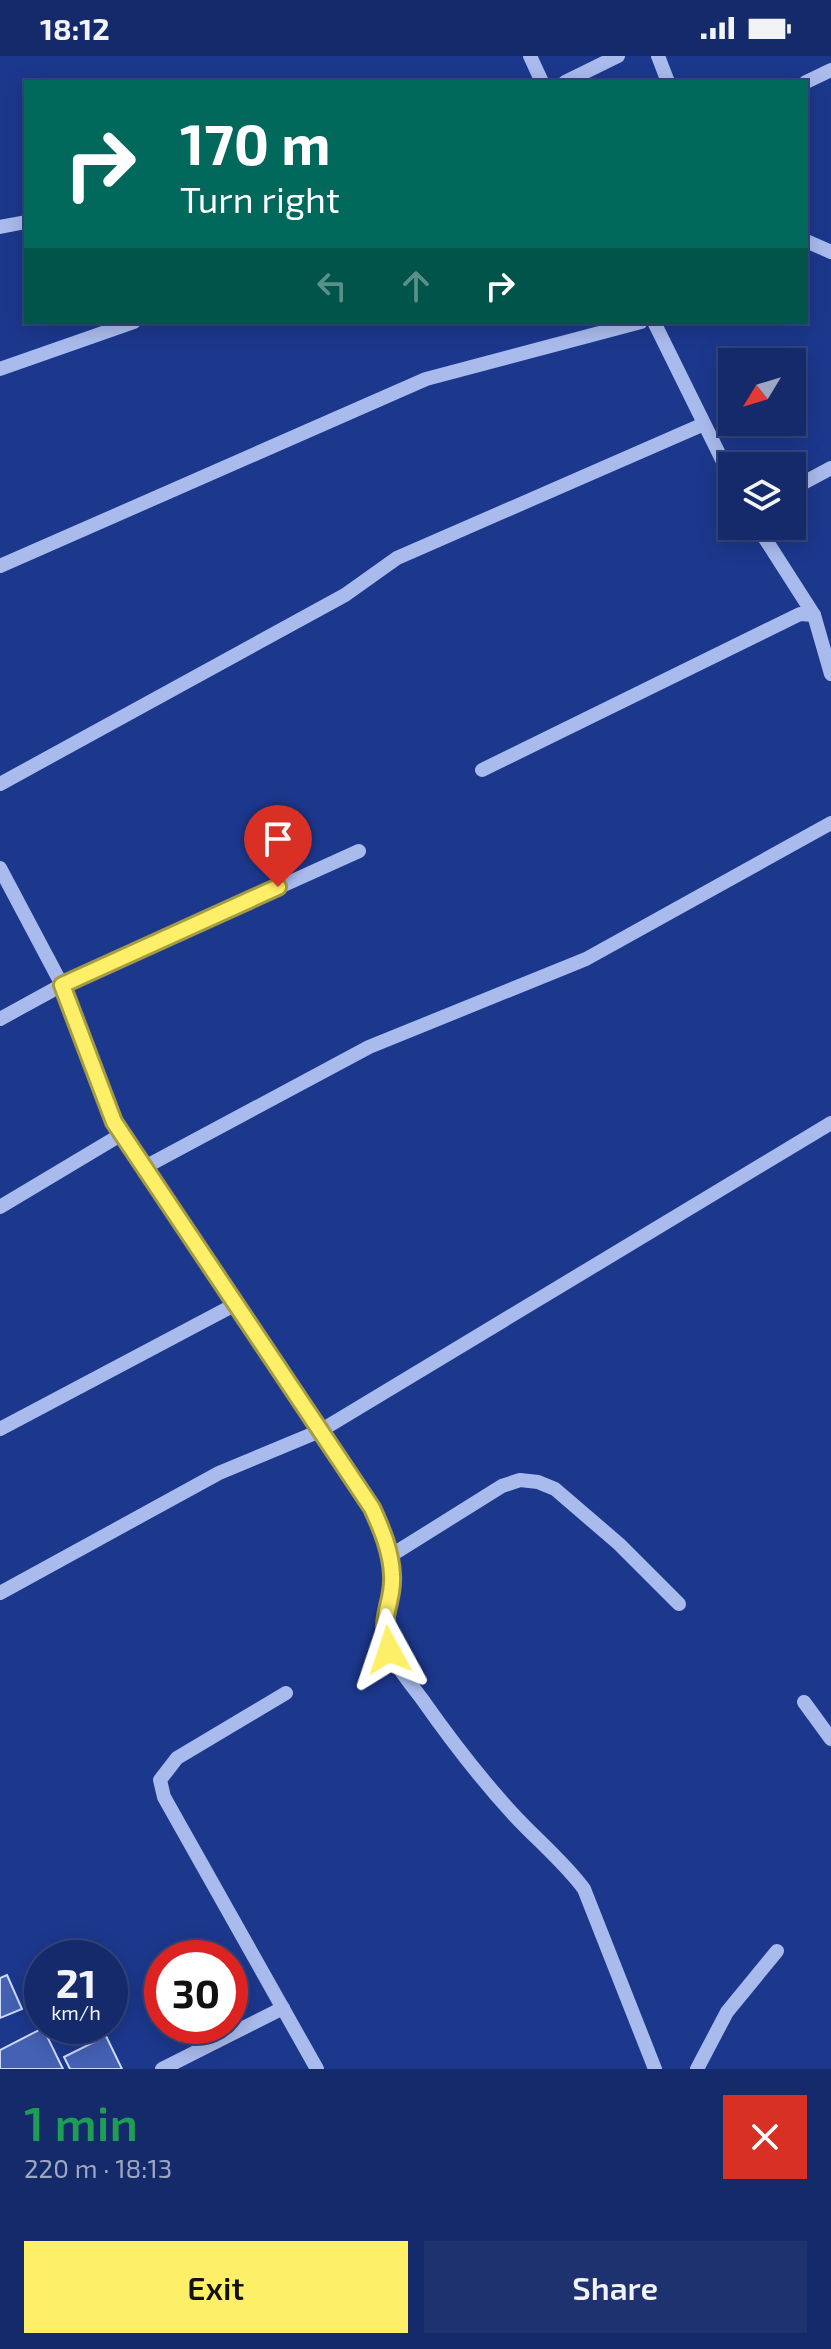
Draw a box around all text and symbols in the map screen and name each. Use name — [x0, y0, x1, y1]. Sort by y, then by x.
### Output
text: 18:12 — [40, 10, 110, 46]
text: 170 m — [180, 109, 331, 176]
icon: right — [48, 112, 152, 216]
text: Turn right — [180, 177, 340, 220]
icon: left — [310, 264, 354, 308]
icon: ahead — [394, 264, 438, 308]
icon: right — [478, 264, 522, 308]
north arrow — [718, 348, 806, 436]
map controls — [718, 348, 806, 540]
button: layers — [718, 452, 806, 540]
pin — [244, 805, 312, 887]
icon: arrive — [256, 817, 300, 861]
position arrow — [347, 1608, 431, 1692]
speed limit sign: 30 — [144, 1940, 248, 2044]
text: 21 — [56, 1958, 96, 2006]
text: km/h — [51, 2000, 101, 2024]
text: 1 min — [24, 2093, 138, 2151]
button: close — [723, 2095, 807, 2179]
text: 220 m · 18:13 — [24, 2152, 172, 2183]
button: Exit — [24, 2241, 408, 2333]
button: Share — [424, 2241, 807, 2333]

